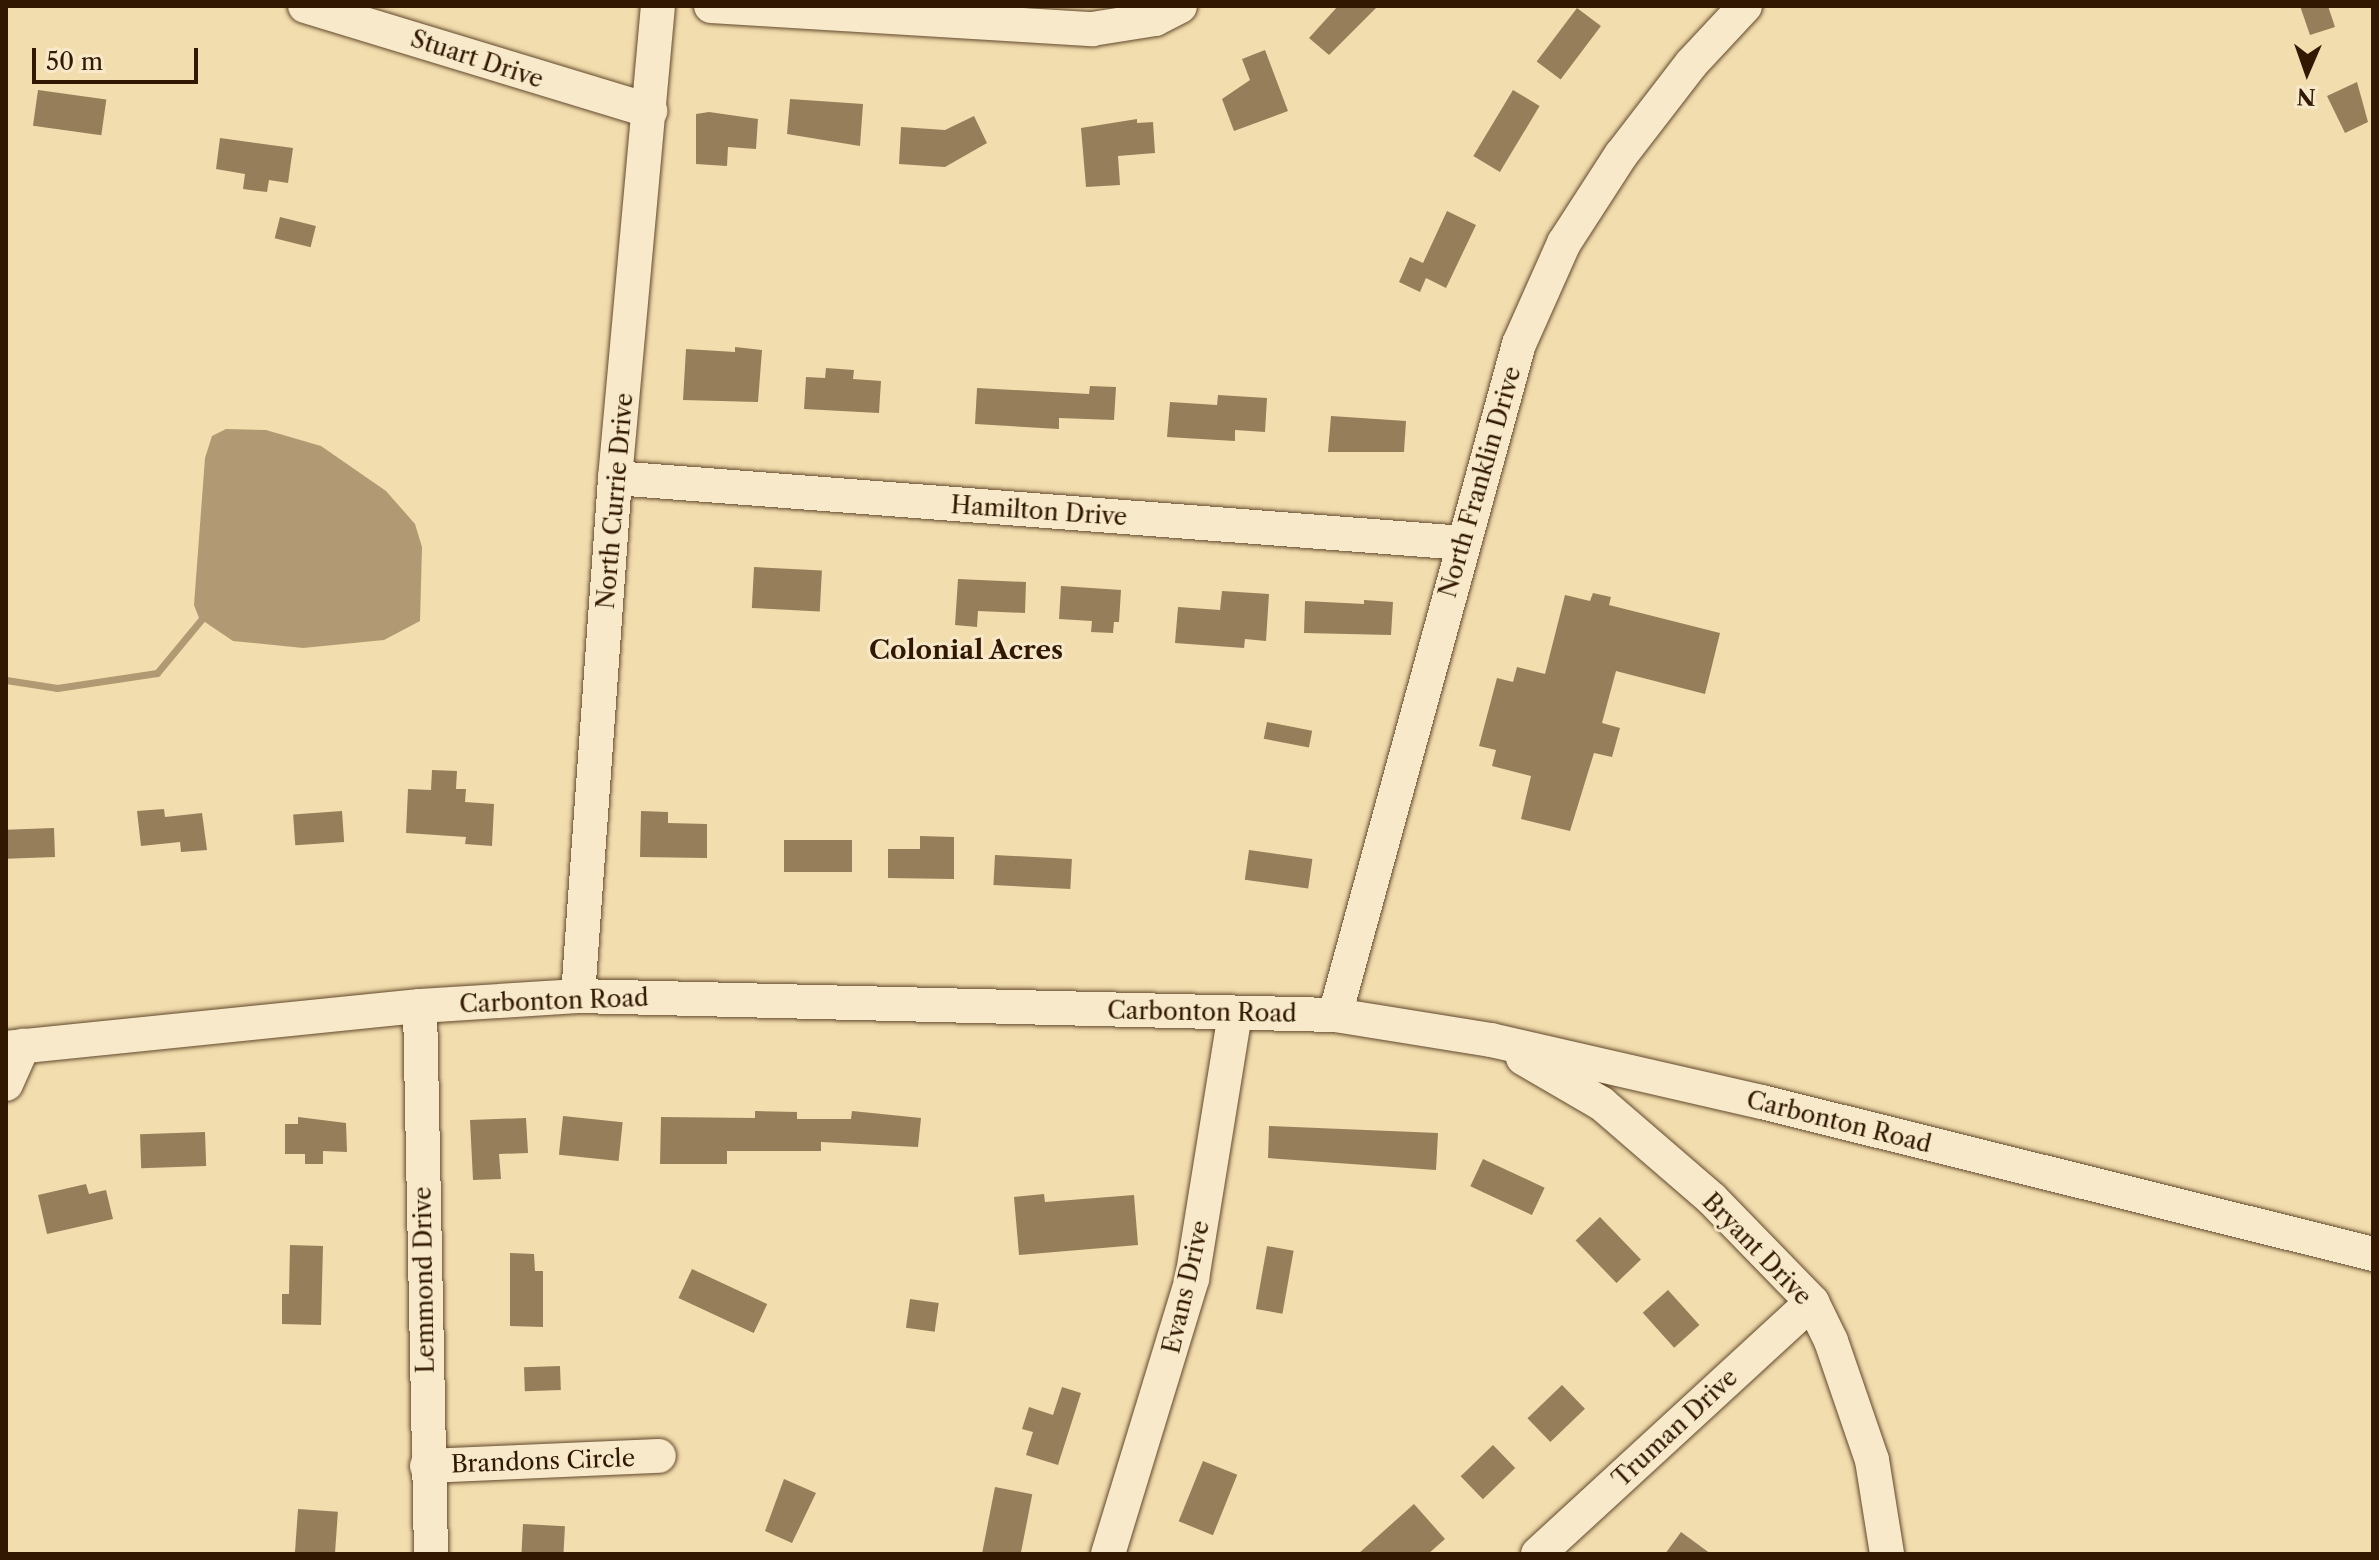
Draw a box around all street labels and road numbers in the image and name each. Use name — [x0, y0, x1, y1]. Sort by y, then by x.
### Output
street label: Stuart Drive — [407, 24, 547, 94]
street label: North Franklin Drive — [1433, 363, 1527, 601]
street label: North Currie Drive — [591, 392, 639, 610]
street label: Hamilton Drive — [950, 490, 1128, 532]
street label: Carbonton Road — [459, 983, 649, 1019]
street label: Carbonton Road — [1107, 996, 1297, 1028]
street label: Carbonton Road — [1744, 1085, 1934, 1159]
street label: Lemmond Drive — [408, 1186, 440, 1374]
street label: Bryant Drive — [1696, 1187, 1818, 1311]
street label: Evans Drive — [1157, 1218, 1215, 1356]
street label: Truman Drive — [1607, 1363, 1743, 1493]
street label: Brandons Circle — [450, 1443, 636, 1479]

